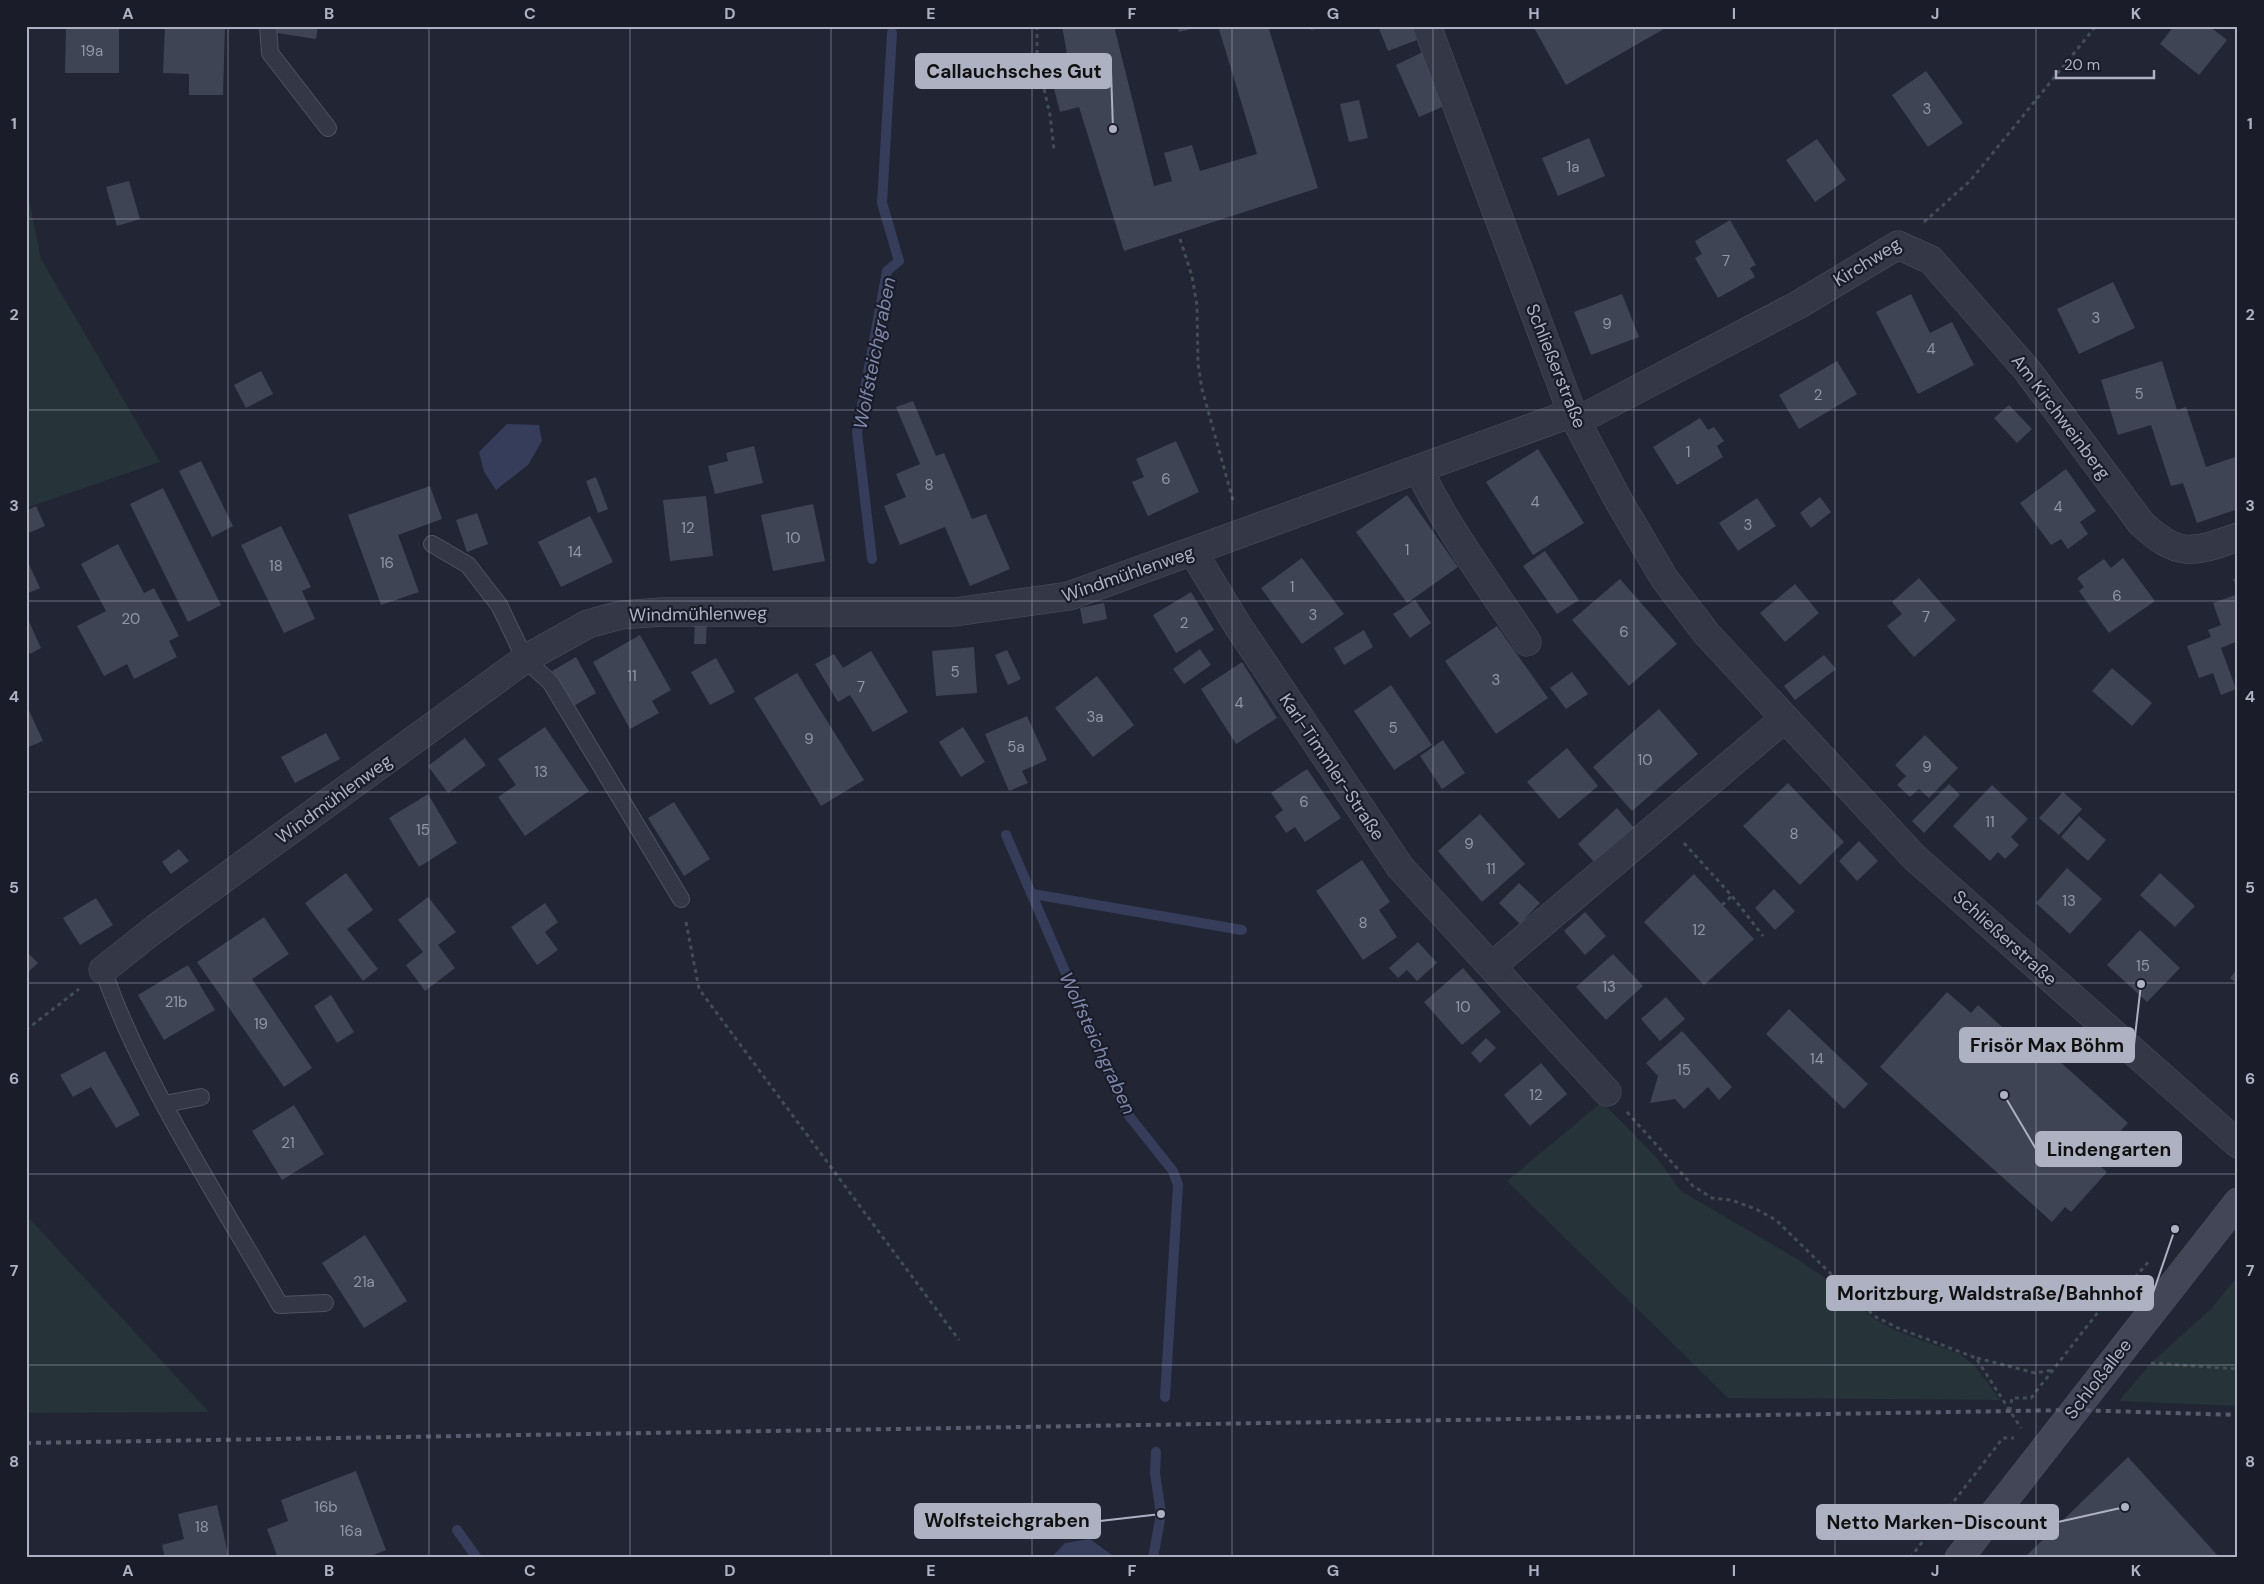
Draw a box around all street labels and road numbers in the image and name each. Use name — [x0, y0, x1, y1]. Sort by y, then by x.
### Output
street label: Kirchweg — [1829, 232, 1905, 292]
street label: Schließerstraße — [1520, 300, 1592, 432]
street label: Am Kirchweinberg — [2006, 350, 2116, 484]
street label: Windmühlenweg — [1059, 540, 1197, 608]
street label: Windmühlenweg — [629, 601, 767, 627]
street label: Karl-Timmler-Straße — [1274, 689, 1390, 845]
street label: Windmühlenweg — [271, 749, 397, 849]
street label: Schließerstraße — [1948, 885, 2062, 991]
street label: Schloßallee — [2059, 1334, 2137, 1424]

